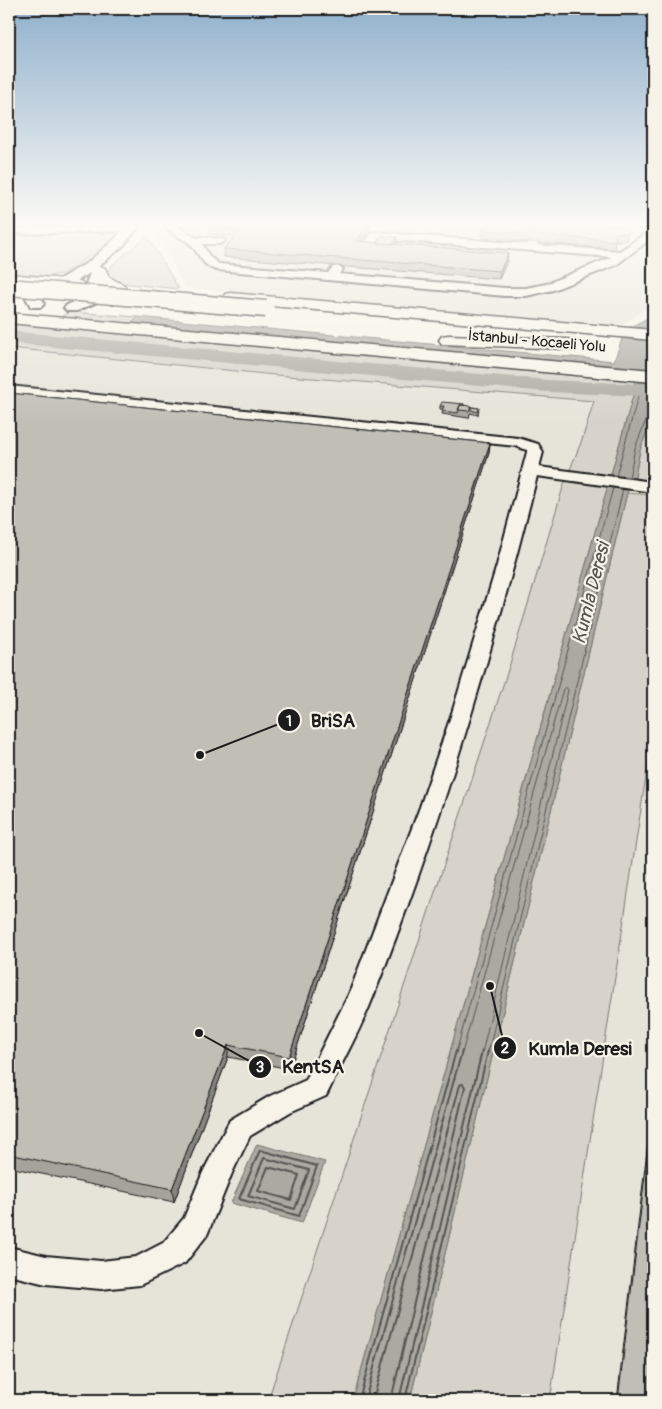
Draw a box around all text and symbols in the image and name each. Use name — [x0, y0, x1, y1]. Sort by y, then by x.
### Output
street label: İstanbul - Kocaeli Yolu — [467, 326, 607, 357]
water label: Kumla Deresi — [567, 537, 616, 646]
callout: BriSA — [276, 703, 365, 737]
text: BriSA — [311, 709, 356, 733]
text: 1 — [286, 712, 292, 731]
callout: Kumla Deresi — [493, 1031, 641, 1065]
text: Kumla Deresi — [528, 1037, 632, 1061]
text: 2 — [501, 1039, 509, 1058]
callout: KentSA — [247, 1050, 354, 1084]
text: KentSA — [282, 1055, 345, 1079]
text: 3 — [256, 1058, 264, 1077]

